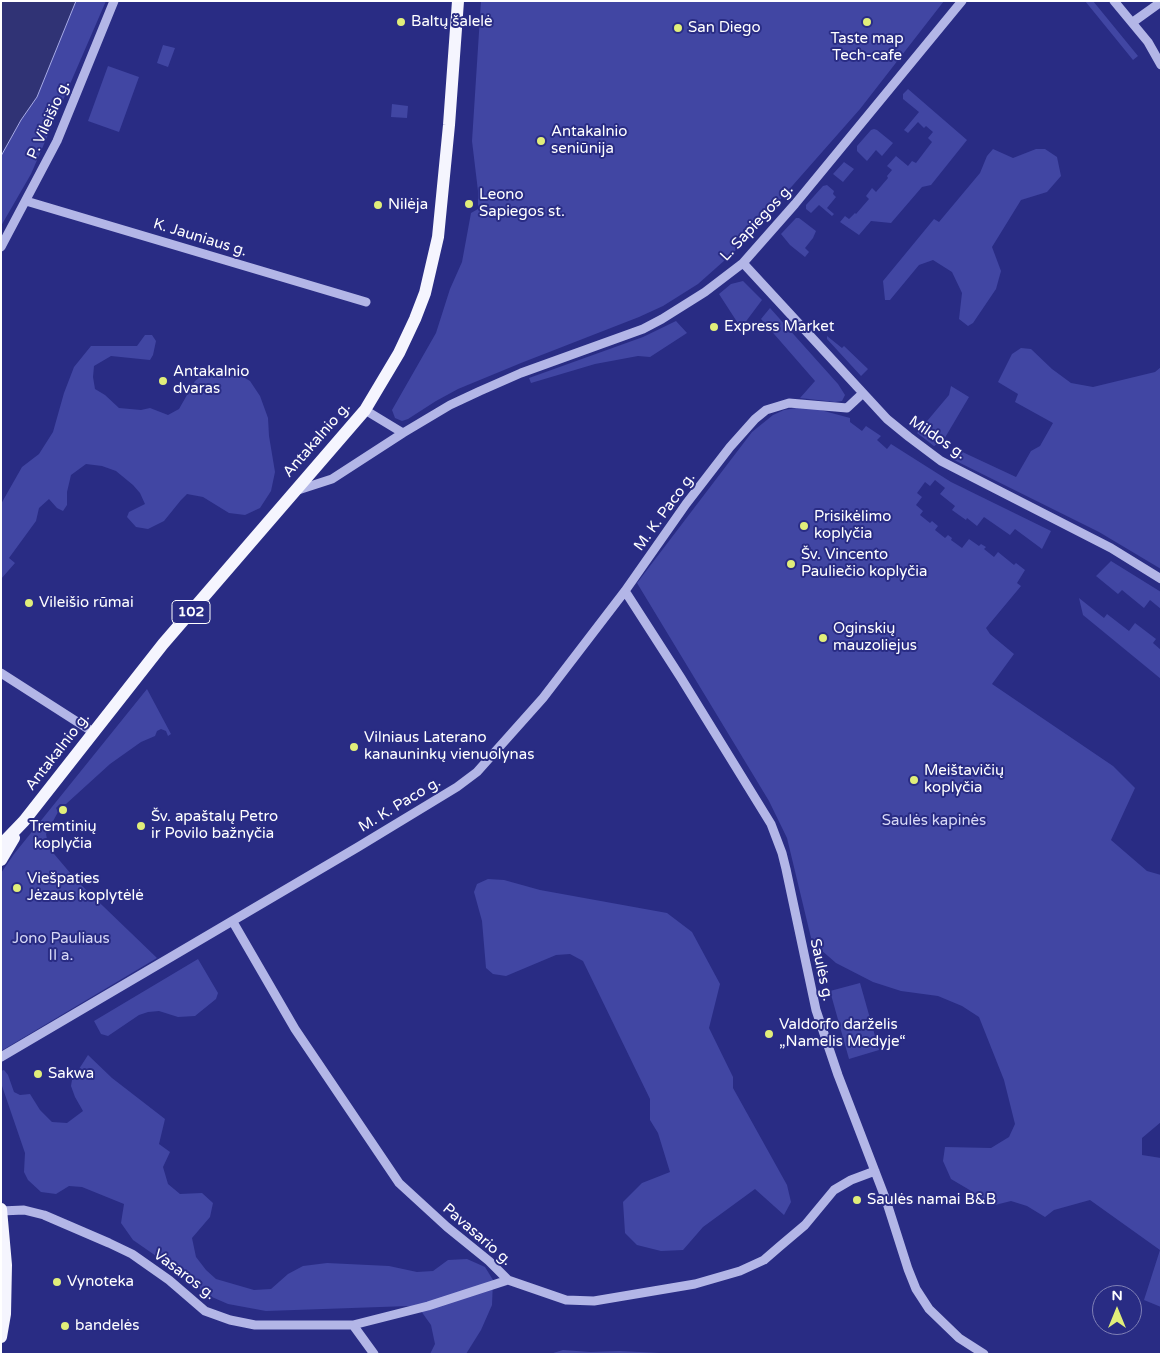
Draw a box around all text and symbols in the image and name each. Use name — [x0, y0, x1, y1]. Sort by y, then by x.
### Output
place label: Baltų šalelė — [411, 13, 492, 31]
marker: Baltų šalelė — [395, 16, 407, 28]
marker: Taste map Tech-cafe — [861, 16, 873, 28]
place label: San Diego — [688, 19, 761, 37]
marker: San Diego — [672, 22, 684, 34]
place label: Taste map Tech-cafe — [830, 30, 904, 65]
street label: P. Vileišio g. — [24, 78, 74, 162]
place label: Antakalnio seniūnija — [551, 123, 627, 158]
marker: Antakalnio seniūnija — [535, 135, 547, 147]
street label: L. Sapiegos g. — [717, 181, 797, 265]
place label: Leono Sapiegos st. — [479, 186, 565, 221]
place label: Nilėja — [388, 196, 428, 214]
marker: Leono Sapiegos st. — [463, 198, 475, 210]
marker: Nilėja — [372, 199, 384, 211]
street label: K. Jauniaus g. — [151, 215, 249, 261]
place label: Express Market — [724, 318, 834, 336]
marker: Express Market — [708, 321, 720, 333]
place label: Antakalnio dvaras — [173, 363, 249, 398]
marker: Antakalnio dvaras — [157, 375, 169, 387]
street label: Antakalnio g. — [279, 399, 355, 481]
street label: Mildos g. — [905, 412, 969, 464]
street label: M. K. Paco g. — [631, 469, 699, 555]
place label: Prisikėlimo koplyčia — [814, 508, 891, 543]
marker: Prisikėlimo koplyčia — [798, 520, 810, 532]
place label: Šv. Vincento Pauliečio koplyčia — [801, 546, 927, 581]
marker: Šv. Vincento Pauliečio koplyčia — [785, 558, 797, 570]
place label: Vileišio rūmai — [39, 594, 134, 612]
marker: Vileišio rūmai — [23, 597, 35, 609]
road number: 102 — [172, 600, 210, 624]
place label: Oginskių mauzoliejus — [833, 620, 917, 655]
marker: Oginskių mauzoliejus — [817, 632, 829, 644]
street label: Antakalnio g. — [22, 710, 94, 794]
place label: Vilniaus Laterano kanauninkų vienuolynas — [364, 729, 534, 764]
marker: Vilniaus Laterano kanauninkų vienuolynas — [348, 741, 360, 753]
place label: Meištavičių koplyčia — [924, 762, 1004, 797]
street label: M. K. Paco g. — [356, 773, 444, 837]
marker: Meištavičių koplyčia — [908, 774, 920, 786]
marker: Tremtinių koplyčia — [57, 804, 69, 816]
place label: Šv. apaštalų Petro ir Povilo bažnyčia — [151, 808, 278, 843]
park label: Saulės kapinės — [882, 812, 986, 830]
place label: Tremtinių koplyčia — [29, 818, 97, 853]
marker: Šv. apaštalų Petro ir Povilo bažnyčia — [135, 820, 147, 832]
place label: Viešpaties Jėzaus koplytėlė — [27, 870, 144, 905]
marker: Viešpaties Jėzaus koplytėlė — [11, 882, 23, 894]
park label: Jono Pauliaus II a. — [12, 930, 110, 965]
street label: Saulės g. — [806, 937, 836, 1003]
place label: Valdorfo darželis „Namelis Medyje“ — [779, 1016, 906, 1051]
marker: Valdorfo darželis „Namelis Medyje“ — [763, 1028, 775, 1040]
place label: Sakwa — [48, 1065, 94, 1083]
marker: Sakwa — [32, 1068, 44, 1080]
place label: Saulės namai B&B — [867, 1191, 996, 1209]
marker: Saulės namai B&B — [851, 1194, 863, 1206]
street label: Pavasario g. — [439, 1200, 515, 1270]
street label: Vasaros g. — [150, 1246, 218, 1304]
place label: Vynoteka — [67, 1273, 134, 1291]
marker: Vynoteka — [51, 1276, 63, 1288]
north arrow — [1092, 1285, 1142, 1335]
text: N — [1111, 1287, 1123, 1304]
place label: bandelės — [75, 1317, 139, 1335]
marker: bandelės — [59, 1320, 71, 1332]

